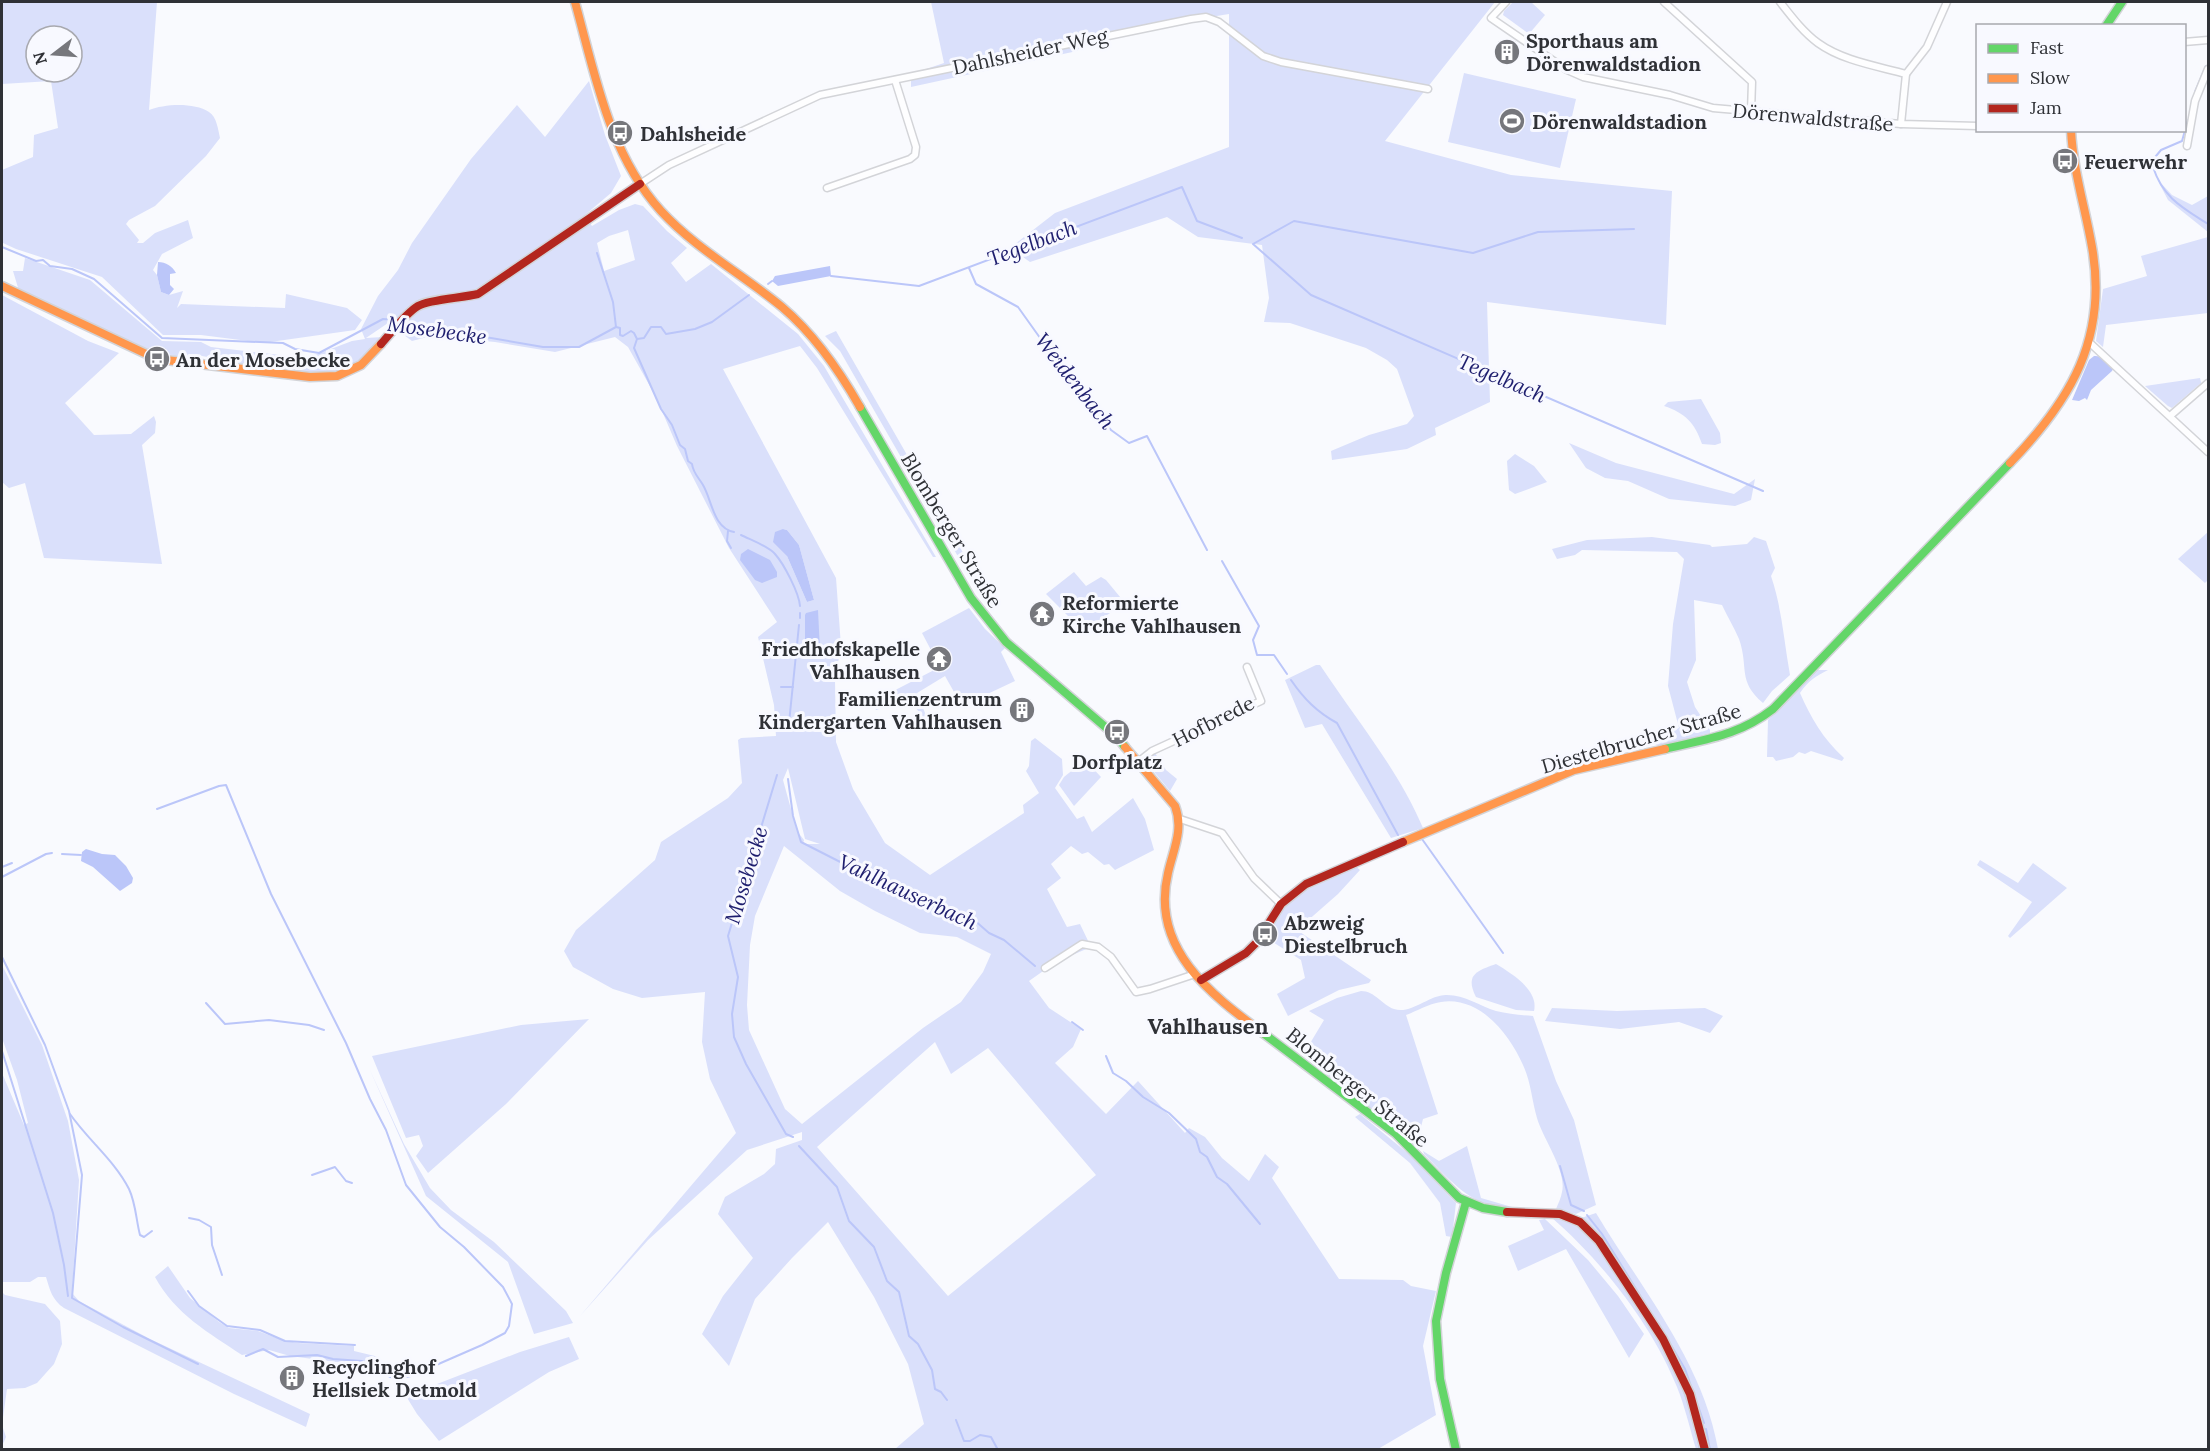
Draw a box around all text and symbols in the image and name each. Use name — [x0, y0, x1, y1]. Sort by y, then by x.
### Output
street label: Dahlsheider Weg — [950, 22, 1111, 80]
north arrow — [24, 24, 84, 84]
legend — [1976, 24, 2186, 132]
place label: Sporthaus am Dörenwaldstadion — [1526, 28, 1701, 76]
text: Fast — [2030, 36, 2064, 59]
building icon: Sporthaus am Dörenwaldstadion — [1492, 37, 1522, 67]
text: N — [28, 50, 51, 67]
text: Slow — [2030, 66, 2070, 89]
text: Jam — [2029, 96, 2062, 119]
street label: Dörenwaldstraße — [1731, 98, 1895, 137]
sports icon: Dörenwaldstadion — [1497, 106, 1527, 136]
place label: Dörenwaldstadion — [1532, 109, 1707, 134]
bus stop icon: Dahlsheide — [605, 118, 635, 148]
place label: Dahlsheide — [640, 121, 747, 146]
bus stop icon: Feuerwehr — [2050, 146, 2080, 176]
place label: Feuerwehr — [2084, 149, 2187, 174]
water label: Tegelbach — [984, 214, 1080, 272]
water label: Mosebecke — [385, 310, 489, 350]
water label: Weidenbach — [1029, 327, 1121, 435]
bus stop icon: An der Mosebecke — [142, 344, 172, 374]
place label: An der Mosebecke — [176, 347, 351, 372]
water label: Tegelbach — [1454, 347, 1550, 409]
street label: Blomberger Straße — [896, 448, 1008, 612]
place label: Reformierte Kirche Vahlhausen — [1062, 590, 1241, 638]
temple icon: Reformierte Kirche Vahlhausen — [1027, 599, 1057, 629]
place label: Friedhofskapelle Vahlhausen — [761, 636, 920, 684]
temple icon: Friedhofskapelle Vahlhausen — [924, 644, 954, 674]
place label: Familienzentrum Kindergarten Vahlhausen — [758, 686, 1003, 734]
street label: Hofbrede — [1168, 690, 1258, 752]
building icon: Familienzentrum Kindergarten Vahlhausen — [1007, 695, 1037, 725]
street label: Diestelbrucher Straße — [1538, 697, 1744, 778]
bus stop icon: Dorfplatz — [1102, 717, 1132, 747]
place label: Dorfplatz — [1072, 749, 1162, 774]
water label: Mosebecke — [718, 823, 774, 927]
water label: Vahlhauserbach — [834, 848, 982, 936]
place label: Abzweig Diestelbruch — [1284, 910, 1408, 958]
bus stop icon: Abzweig Diestelbruch — [1250, 919, 1280, 949]
district label: Vahlhausen — [1147, 1012, 1269, 1040]
street label: Blomberger Straße — [1282, 1022, 1435, 1152]
place label: Recyclinghof Hellsiek Detmold — [312, 1354, 477, 1402]
building icon: Recyclinghof Hellsiek Detmold — [277, 1363, 307, 1393]

